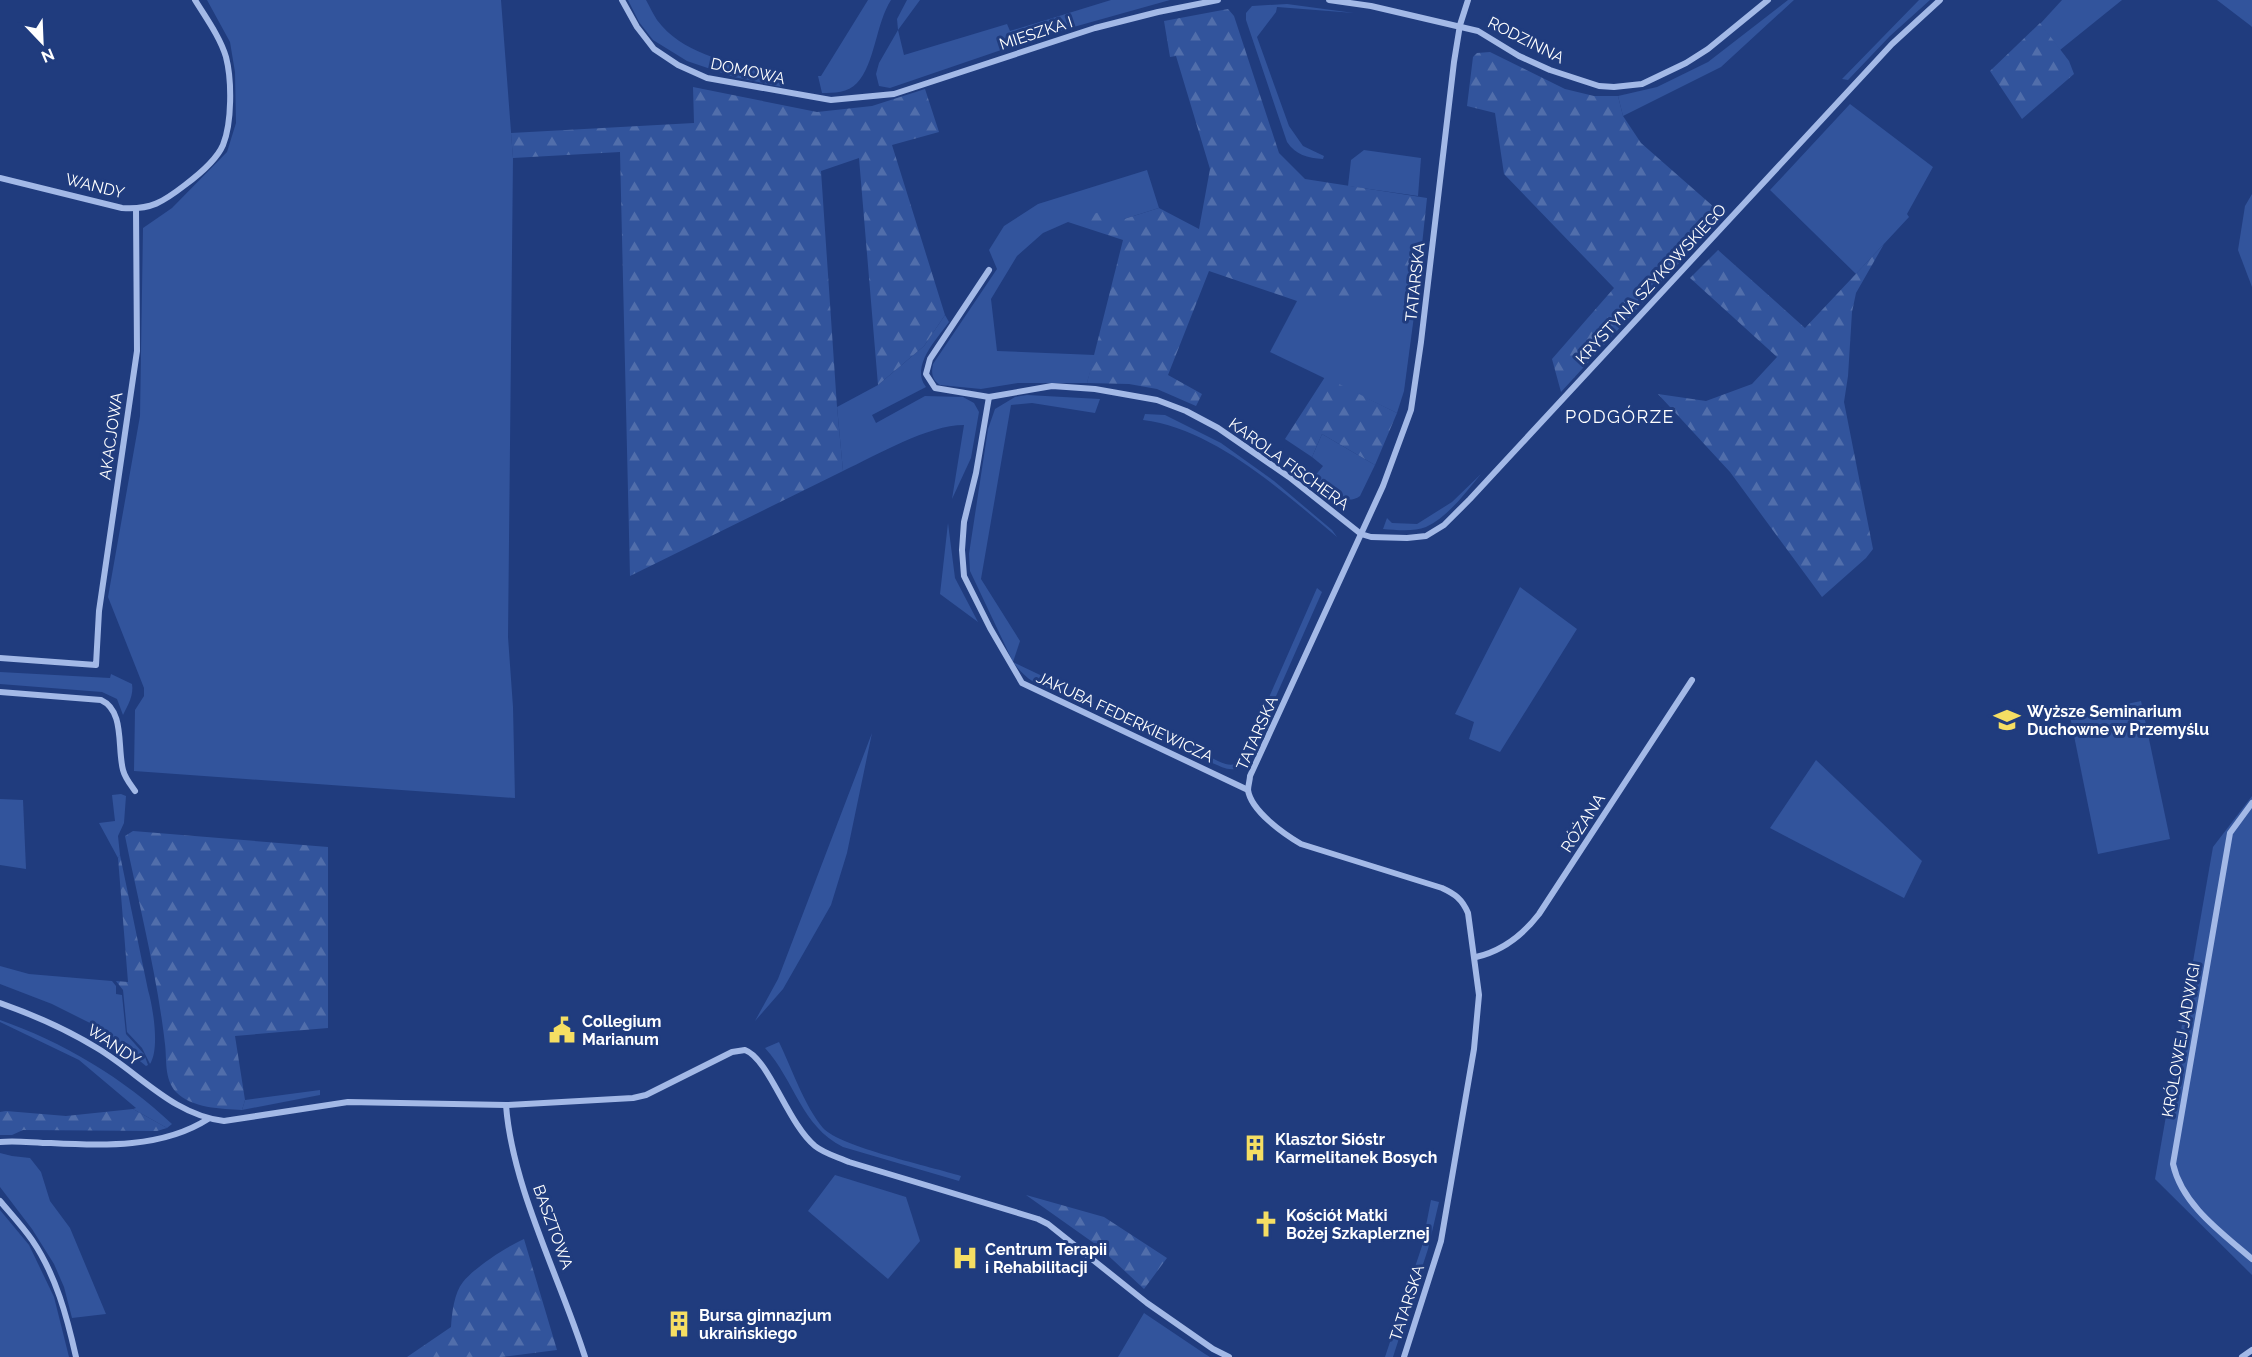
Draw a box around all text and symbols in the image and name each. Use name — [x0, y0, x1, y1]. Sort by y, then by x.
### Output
north arrow — [12, 12, 72, 72]
street label: MIESZKA I — [997, 12, 1075, 54]
street label: RODZINNA — [1485, 13, 1568, 67]
text: N — [38, 44, 57, 66]
street label: DOMOWA — [709, 54, 787, 88]
street label: WANDY — [64, 170, 127, 203]
street label: KRYSTYNA SZYKOWSKIEGO — [1572, 200, 1730, 368]
street label: TATARSKA — [1401, 241, 1429, 322]
street label: AKACJOWA — [95, 391, 127, 481]
district label: PODGÓRZE — [1565, 405, 1675, 427]
street label: KAROLA FISCHERA — [1225, 414, 1353, 514]
street label: JAKUBA FEDERKIEWICZA — [1034, 668, 1217, 766]
street label: TATARSKA — [1232, 693, 1282, 773]
place label: Wyższe Seminarium Duchowne w Przemyślu — [2027, 702, 2209, 739]
school or university icon: Wyższe Seminarium Duchowne w Przemyślu — [1992, 705, 2022, 735]
street label: RÓŻANA — [1556, 789, 1609, 856]
street label: KRÓLOWEJ JADWIGI — [2157, 961, 2204, 1119]
place label: Collegium Marianum — [582, 1012, 661, 1049]
public building icon: Collegium Marianum — [547, 1015, 577, 1045]
street label: WANDY — [84, 1020, 145, 1070]
place label: Klasztor Sióstr Karmelitanek Bosych — [1275, 1130, 1437, 1167]
building icon: Klasztor Sióstr Karmelitanek Bosych — [1240, 1133, 1270, 1163]
street label: BASZTOWA — [529, 1182, 577, 1272]
place label: Kościół Matki Bożej Szkaplerznej — [1286, 1206, 1430, 1243]
church icon: Kościół Matki Bożej Szkaplerznej — [1251, 1209, 1281, 1239]
place label: Centrum Terapii i Rehabilitacji — [985, 1240, 1107, 1277]
hospital icon: Centrum Terapii i Rehabilitacji — [950, 1243, 980, 1273]
street label: TATARSKA — [1386, 1262, 1428, 1344]
place label: Bursa gimnazjum ukraińskiego — [699, 1306, 832, 1343]
building icon: Bursa gimnazjum ukraińskiego — [664, 1309, 694, 1339]

